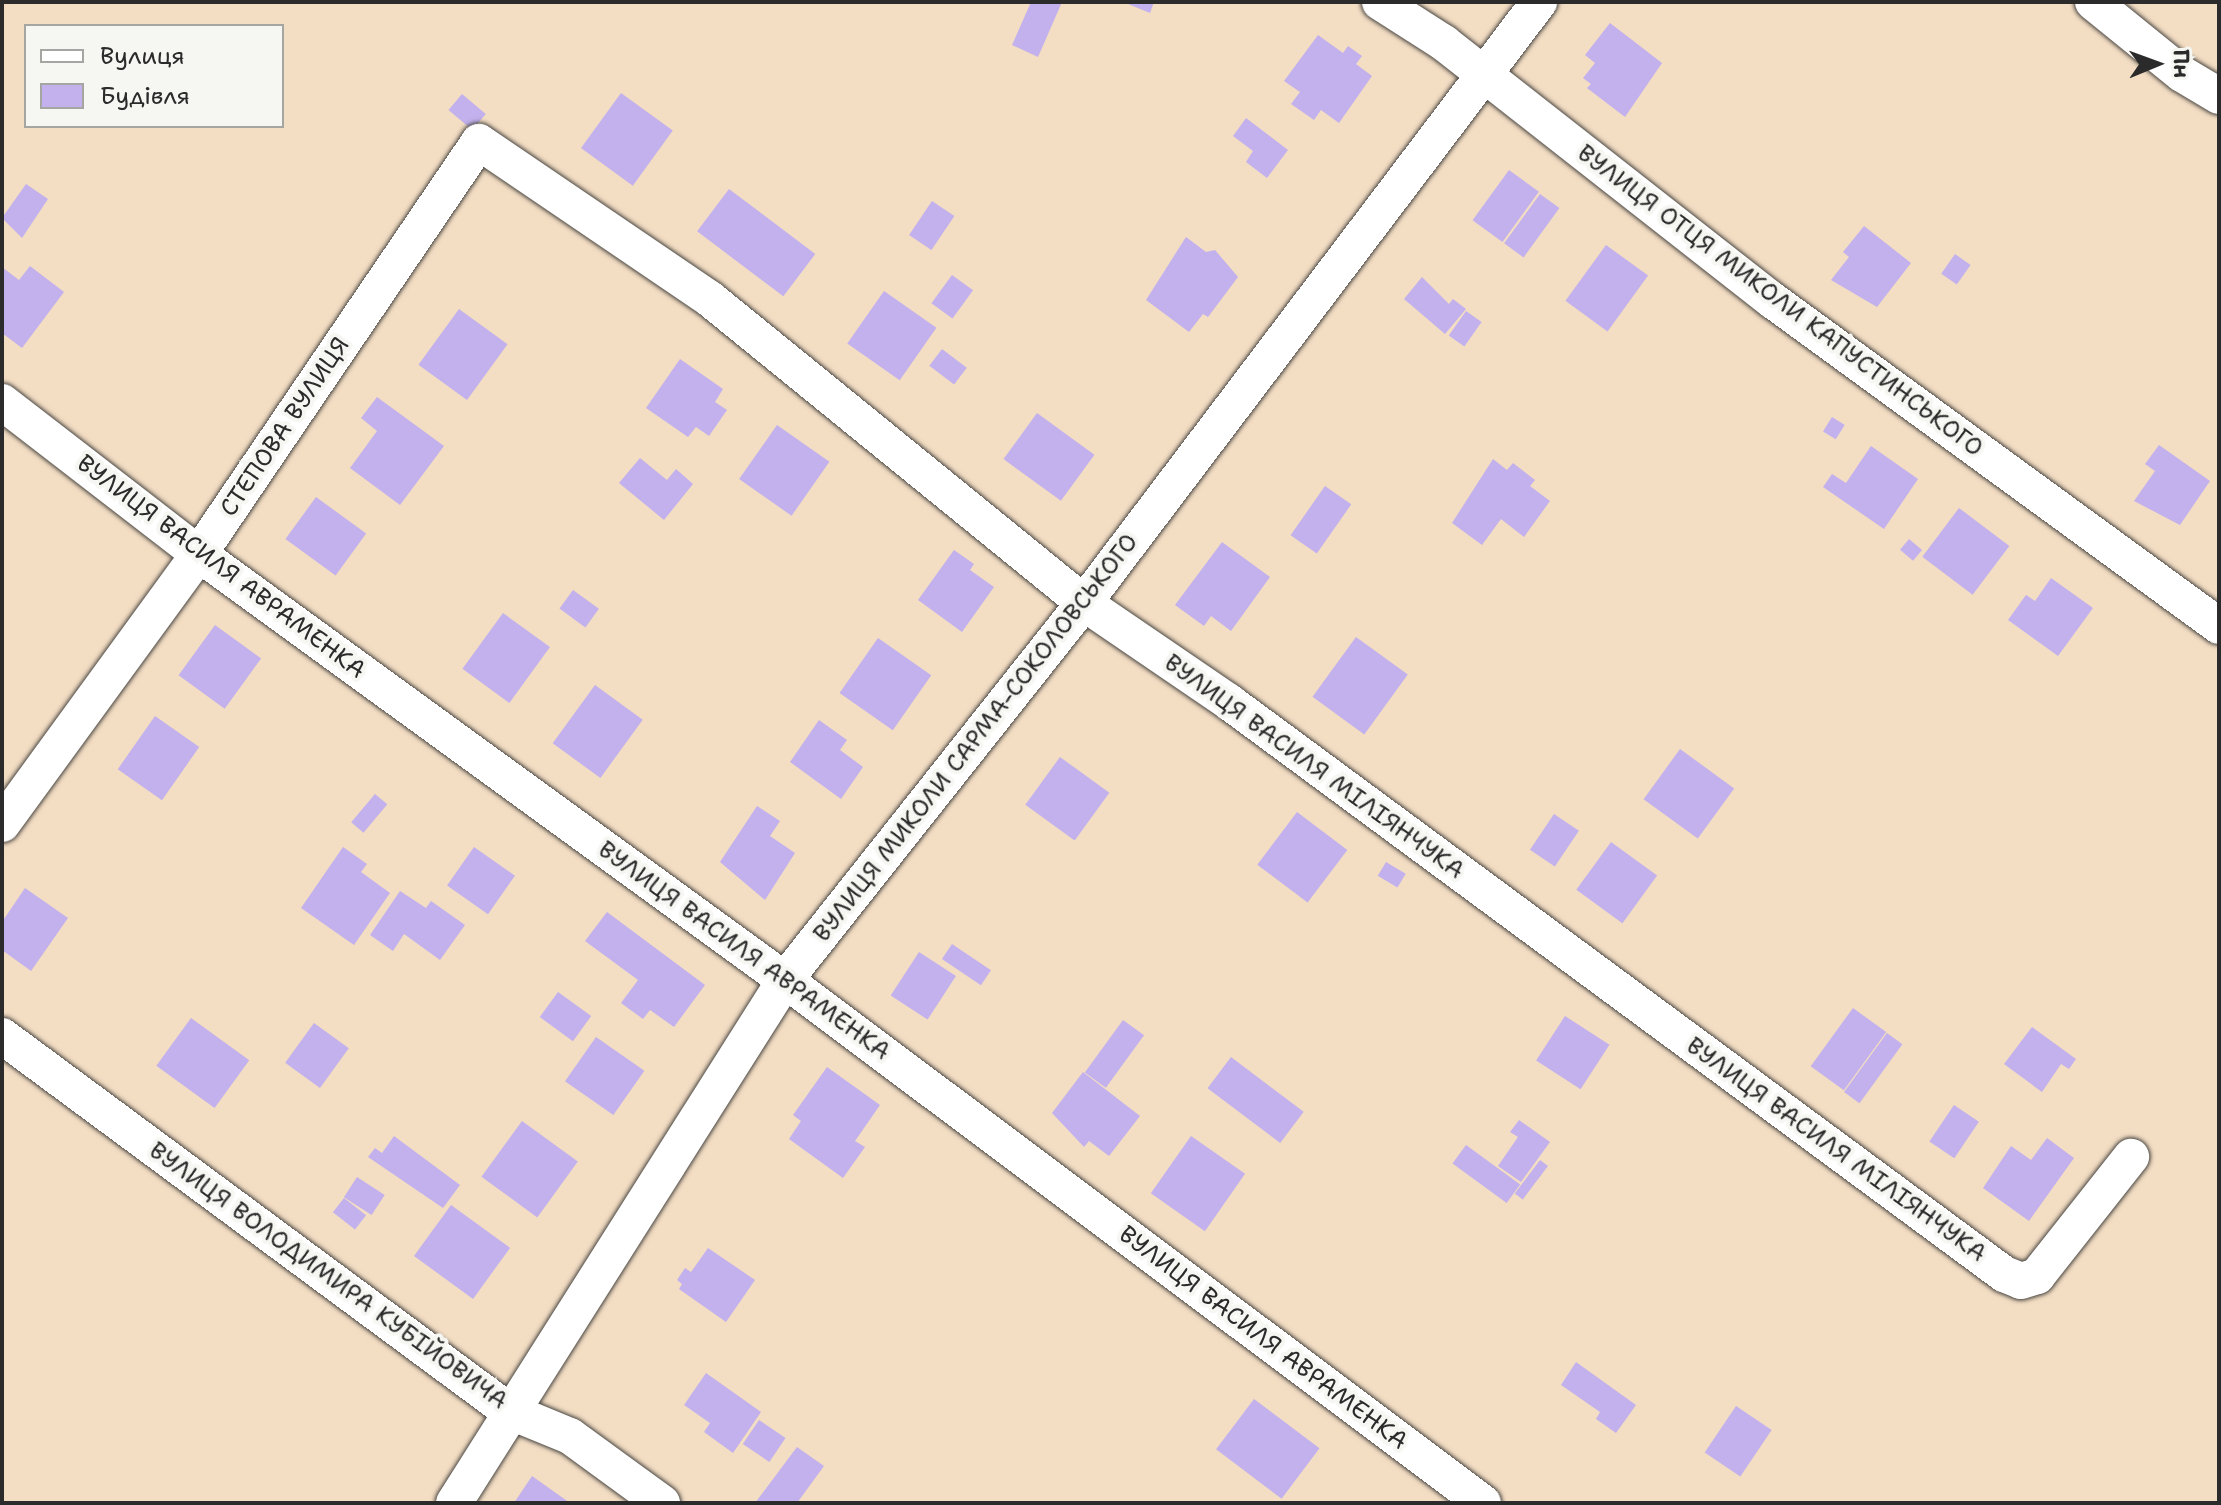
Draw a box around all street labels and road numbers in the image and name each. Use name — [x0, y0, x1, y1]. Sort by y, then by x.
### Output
street label: ВУЛИЦЯ ОТЦЯ МИКОЛИ КАПУСТИНСЬКОГО — [1572, 139, 1988, 463]
street label: СТЕПОВА ВУЛИЦЯ — [214, 332, 356, 522]
street label: ВУЛИЦЯ ВАСИЛЯ АВРАМЕНКА — [71, 449, 371, 685]
street label: ВУЛИЦЯ МИКОЛИ САРМА-СОКОЛОВСЬКОГО — [808, 528, 1144, 948]
street label: ВУЛИЦЯ ВАСИЛЯ МІЛІЯНЧУКА — [1159, 649, 1469, 885]
street label: ВУЛИЦЯ ВАСИЛЯ АВРАМЕНКА — [592, 835, 896, 1067]
street label: ВУЛИЦЯ ВАСИЛЯ МІЛІЯНЧУКА — [1681, 1032, 1991, 1268]
street label: ВУЛИЦЯ ВОЛОДИМИРА КУБІЙОВИЧА — [143, 1136, 513, 1416]
street label: ВУЛИЦЯ ВАСИЛЯ АВРАМЕНКА — [1113, 1220, 1413, 1456]

